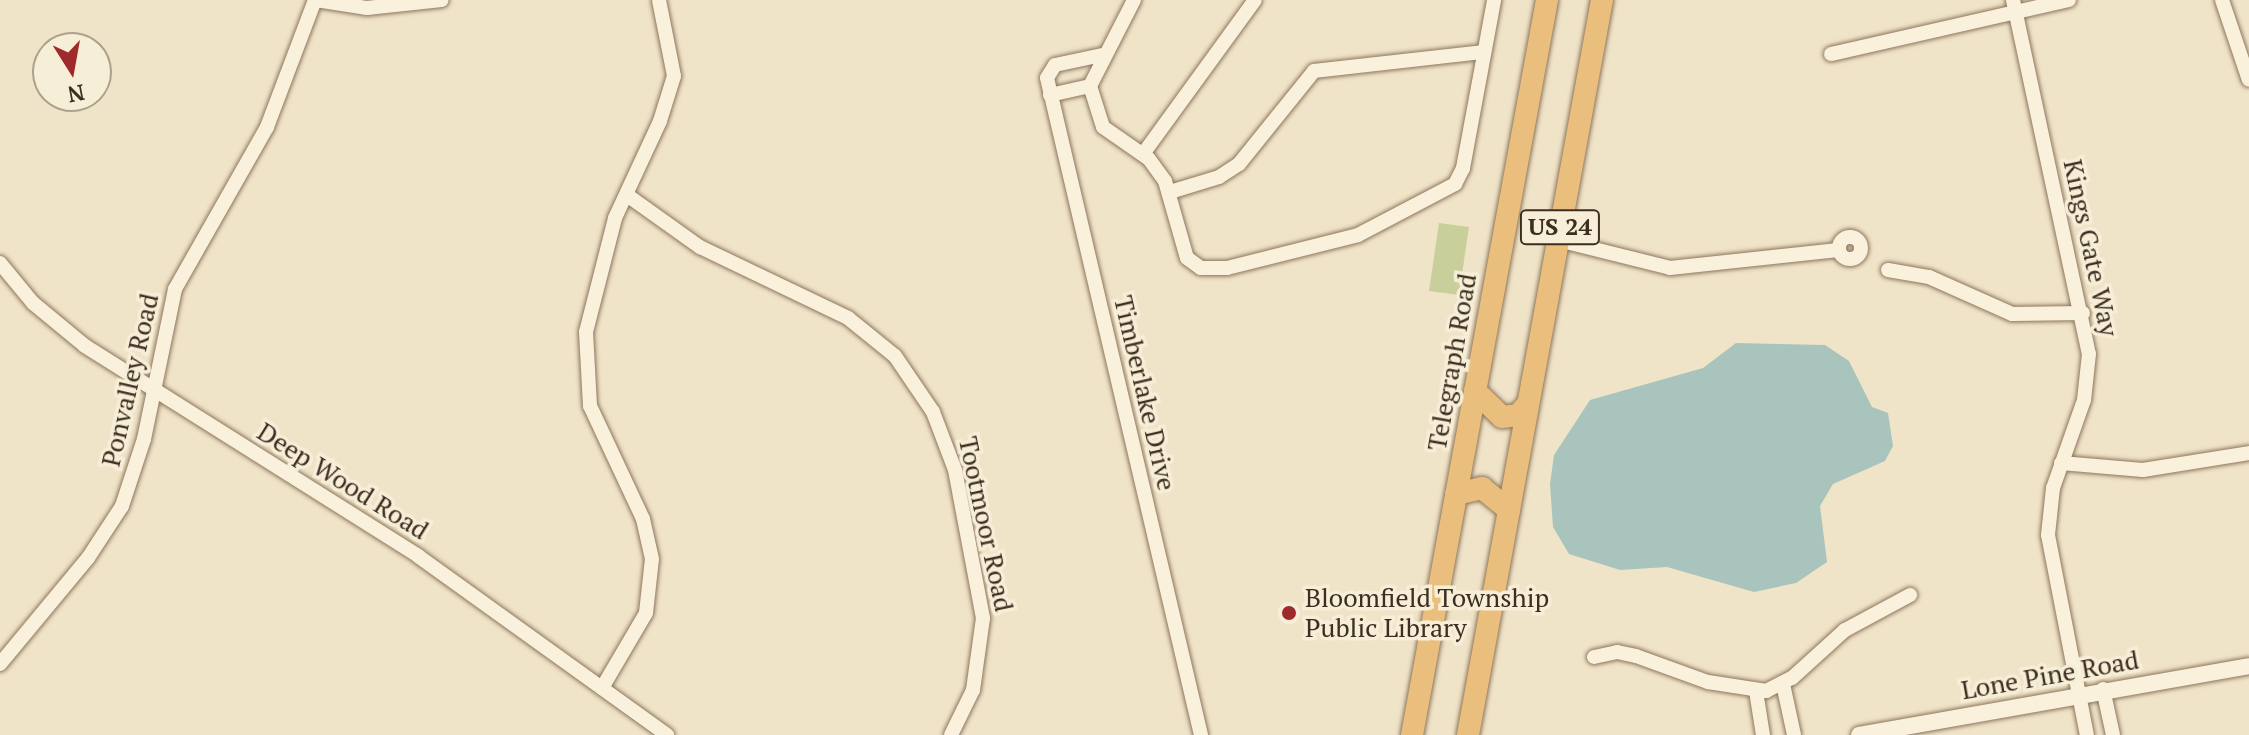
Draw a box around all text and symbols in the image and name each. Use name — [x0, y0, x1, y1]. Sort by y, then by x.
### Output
north arrow — [32, 32, 112, 112]
text: N — [65, 78, 87, 110]
street label: Kings Gate Way — [2057, 157, 2125, 339]
road number: US 24 — [1518, 207, 1602, 247]
street label: Telegraph Road — [1421, 271, 1483, 453]
street label: Ponvalley Road — [95, 290, 165, 470]
street label: Timberlake Drive — [1107, 293, 1183, 493]
street label: Deep Wood Road — [252, 416, 434, 546]
street label: Tootmoor Road — [952, 434, 1020, 614]
place label: Bloomfield Township Public Library — [1305, 582, 1549, 644]
marker: Bloomfield Township Public Library — [1280, 604, 1298, 622]
street label: Lone Pine Road — [1959, 644, 2141, 706]

